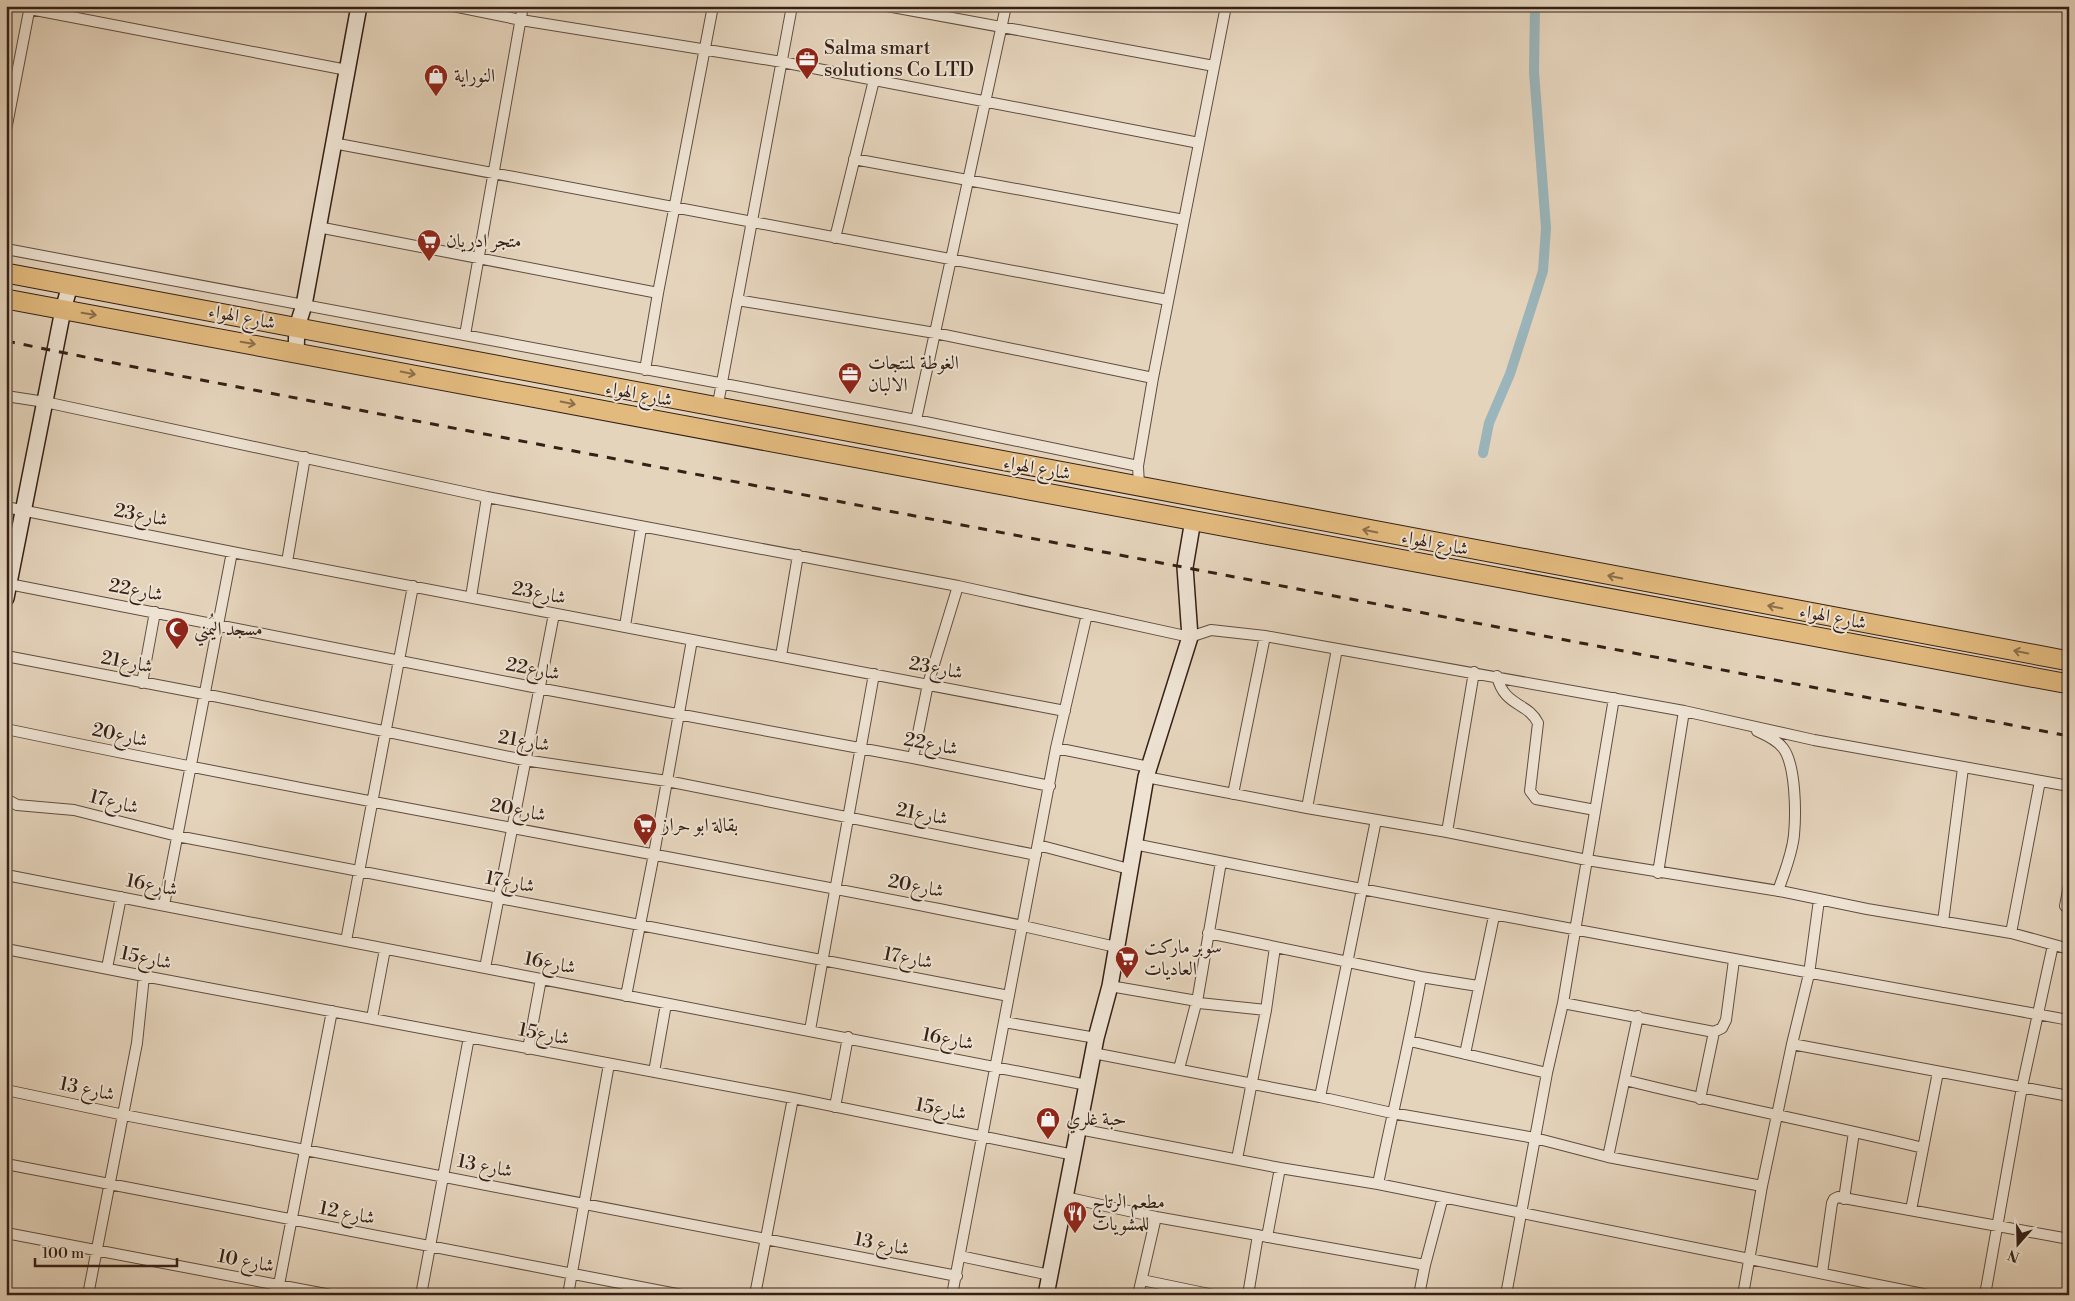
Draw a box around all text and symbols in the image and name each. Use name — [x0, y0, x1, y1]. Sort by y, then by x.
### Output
place label: Salma smart solutions Co LTD — [824, 36, 974, 82]
office icon: Salma smart solutions Co LTD — [794, 46, 820, 80]
shop icon: النوراية — [423, 63, 449, 97]
place label: النوراية — [454, 64, 495, 88]
supermarket icon: متجر ادريان — [416, 228, 442, 262]
place label: متجر ادريان — [446, 229, 521, 253]
street label: شارع الهواء — [206, 299, 278, 338]
one-way arrow — [80, 310, 96, 320]
one-way arrow — [240, 339, 256, 349]
place label: الغوطة لمنتجات الالبان — [868, 351, 959, 397]
office icon: الغوطة لمنتجات الالبان — [837, 361, 863, 395]
one-way arrow — [400, 368, 416, 378]
street label: شارع الهواء — [603, 376, 675, 415]
one-way arrow — [560, 398, 576, 408]
street label: شارع الهواء — [1001, 450, 1072, 489]
street label: شارع23 — [111, 498, 170, 535]
one-way arrow — [1362, 525, 1378, 535]
street label: شارع الهواء — [1399, 525, 1471, 564]
one-way arrow — [1608, 571, 1624, 581]
street label: شارع22 — [106, 573, 165, 610]
street label: شارع23 — [509, 576, 568, 613]
street label: شارع الهواء — [1797, 599, 1869, 638]
one-way arrow — [1767, 601, 1783, 611]
place label: مسجد اليُمني — [194, 613, 263, 647]
mosque icon: مسجد اليُمني — [164, 616, 190, 650]
street label: شارع21 — [99, 645, 155, 682]
one-way arrow — [2013, 647, 2029, 657]
street label: شارع23 — [906, 651, 965, 688]
street label: شارع22 — [503, 652, 562, 689]
street label: شارع20 — [89, 717, 150, 756]
street label: شارع21 — [496, 725, 552, 760]
street label: شارع22 — [901, 727, 960, 764]
street label: شارع17 — [86, 784, 141, 823]
street label: شارع20 — [487, 793, 548, 830]
street label: شارع21 — [894, 797, 950, 834]
supermarket icon: بقالة ابو حراز — [632, 812, 658, 846]
place label: بقالة ابو حراز — [660, 813, 738, 837]
street label: شارع17 — [483, 865, 537, 901]
street label: شارع16 — [124, 868, 180, 905]
street label: شارع20 — [885, 869, 946, 906]
place label: سوبر ماركت العاديات — [1144, 935, 1222, 981]
street label: شارع15 — [118, 941, 174, 978]
street label: شارع17 — [881, 941, 935, 977]
supermarket icon: سوبر ماركت العاديات — [1114, 945, 1140, 979]
street label: شارع16 — [522, 946, 578, 983]
street label: شارع15 — [516, 1017, 572, 1054]
street label: شارع16 — [920, 1022, 976, 1059]
street label: شارع 13 — [57, 1071, 117, 1109]
street label: شارع15 — [913, 1092, 969, 1129]
shop icon: حبة غلري — [1035, 1106, 1061, 1140]
place label: حبة غلري — [1066, 1107, 1126, 1134]
street label: شارع 13 — [455, 1149, 515, 1186]
place label: مطعم الرتاج للمشويات — [1092, 1190, 1165, 1236]
street label: شارع 12 — [316, 1196, 377, 1233]
restaurant icon: مطعم الرتاج للمشويات — [1062, 1200, 1088, 1234]
north arrow — [1992, 1218, 2042, 1268]
street label: شارع 13 — [852, 1227, 912, 1264]
scale bar — [35, 1236, 178, 1268]
text: 100 m — [42, 1244, 84, 1263]
street label: شارع 10 — [215, 1244, 276, 1281]
text: N — [2006, 1245, 2022, 1266]

